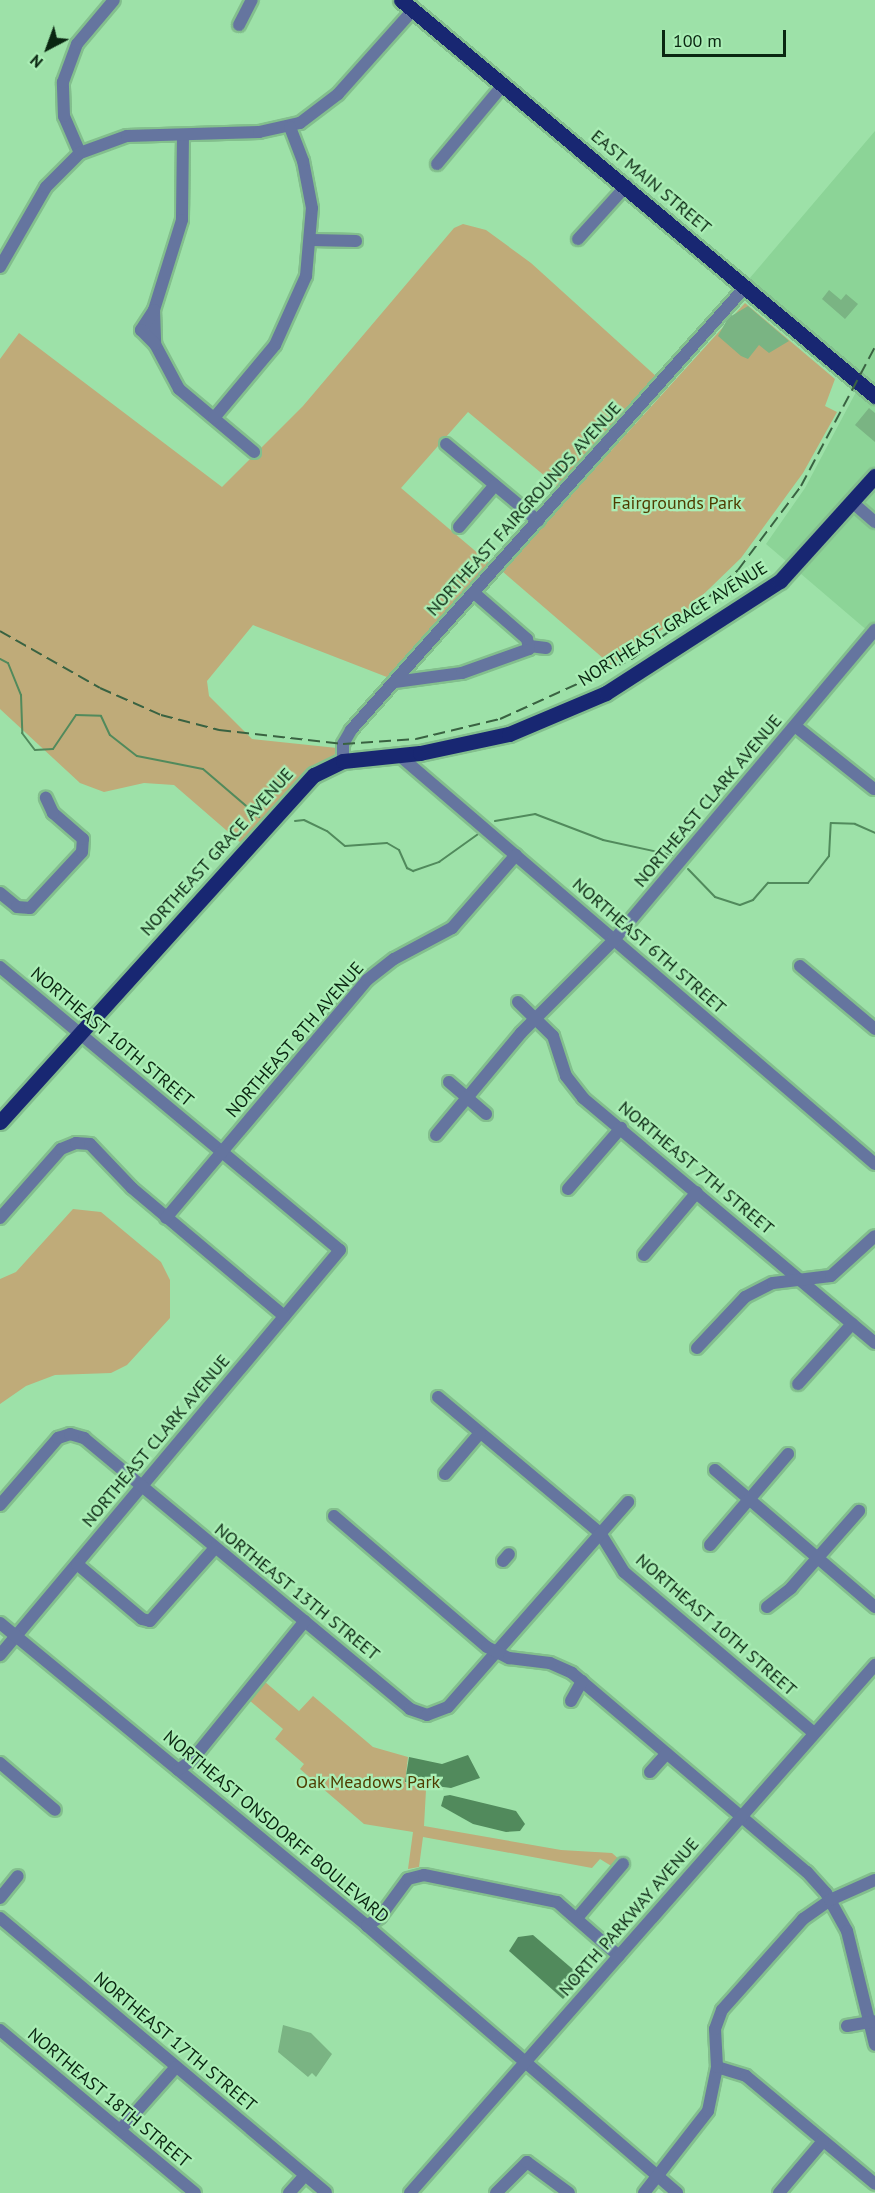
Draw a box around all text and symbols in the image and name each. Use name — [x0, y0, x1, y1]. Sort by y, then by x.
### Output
north arrow — [18, 18, 78, 78]
scale bar — [665, 18, 790, 56]
text: 100 m — [673, 29, 722, 52]
text: N — [26, 51, 47, 73]
street label: EAST MAIN STREET — [586, 125, 716, 239]
street label: NORTHEAST FAIRGROUNDS AVENUE — [422, 397, 626, 621]
park label: Fairgrounds Park — [612, 492, 742, 514]
street label: NORTHEAST GRACE AVENUE — [574, 557, 772, 691]
street label: NORTHEAST CLARK AVENUE — [629, 710, 787, 892]
street label: NORTHEAST GRACE AVENUE — [135, 763, 299, 941]
street label: NORTHEAST 6TH STREET — [568, 873, 730, 1019]
street label: NORTHEAST 8TH AVENUE — [221, 957, 369, 1123]
street label: NORTHEAST 10TH STREET — [26, 962, 198, 1112]
street label: NORTHEAST 7TH STREET — [614, 1096, 778, 1240]
street label: NORTHEAST CLARK AVENUE — [77, 1350, 235, 1532]
street label: NORTHEAST 13TH STREET — [210, 1519, 384, 1665]
street label: NORTHEAST 10TH STREET — [631, 1549, 801, 1701]
street label: NORTHEAST ONSDORFF BOULEVARD — [158, 1726, 394, 1928]
park label: Oak Meadows Park — [296, 1771, 440, 1793]
street label: NORTH PARKWAY AVENUE — [554, 1833, 704, 2001]
street label: NORTHEAST 17TH STREET — [89, 1967, 261, 2117]
street label: NORTHEAST 18TH STREET — [23, 2023, 195, 2173]

